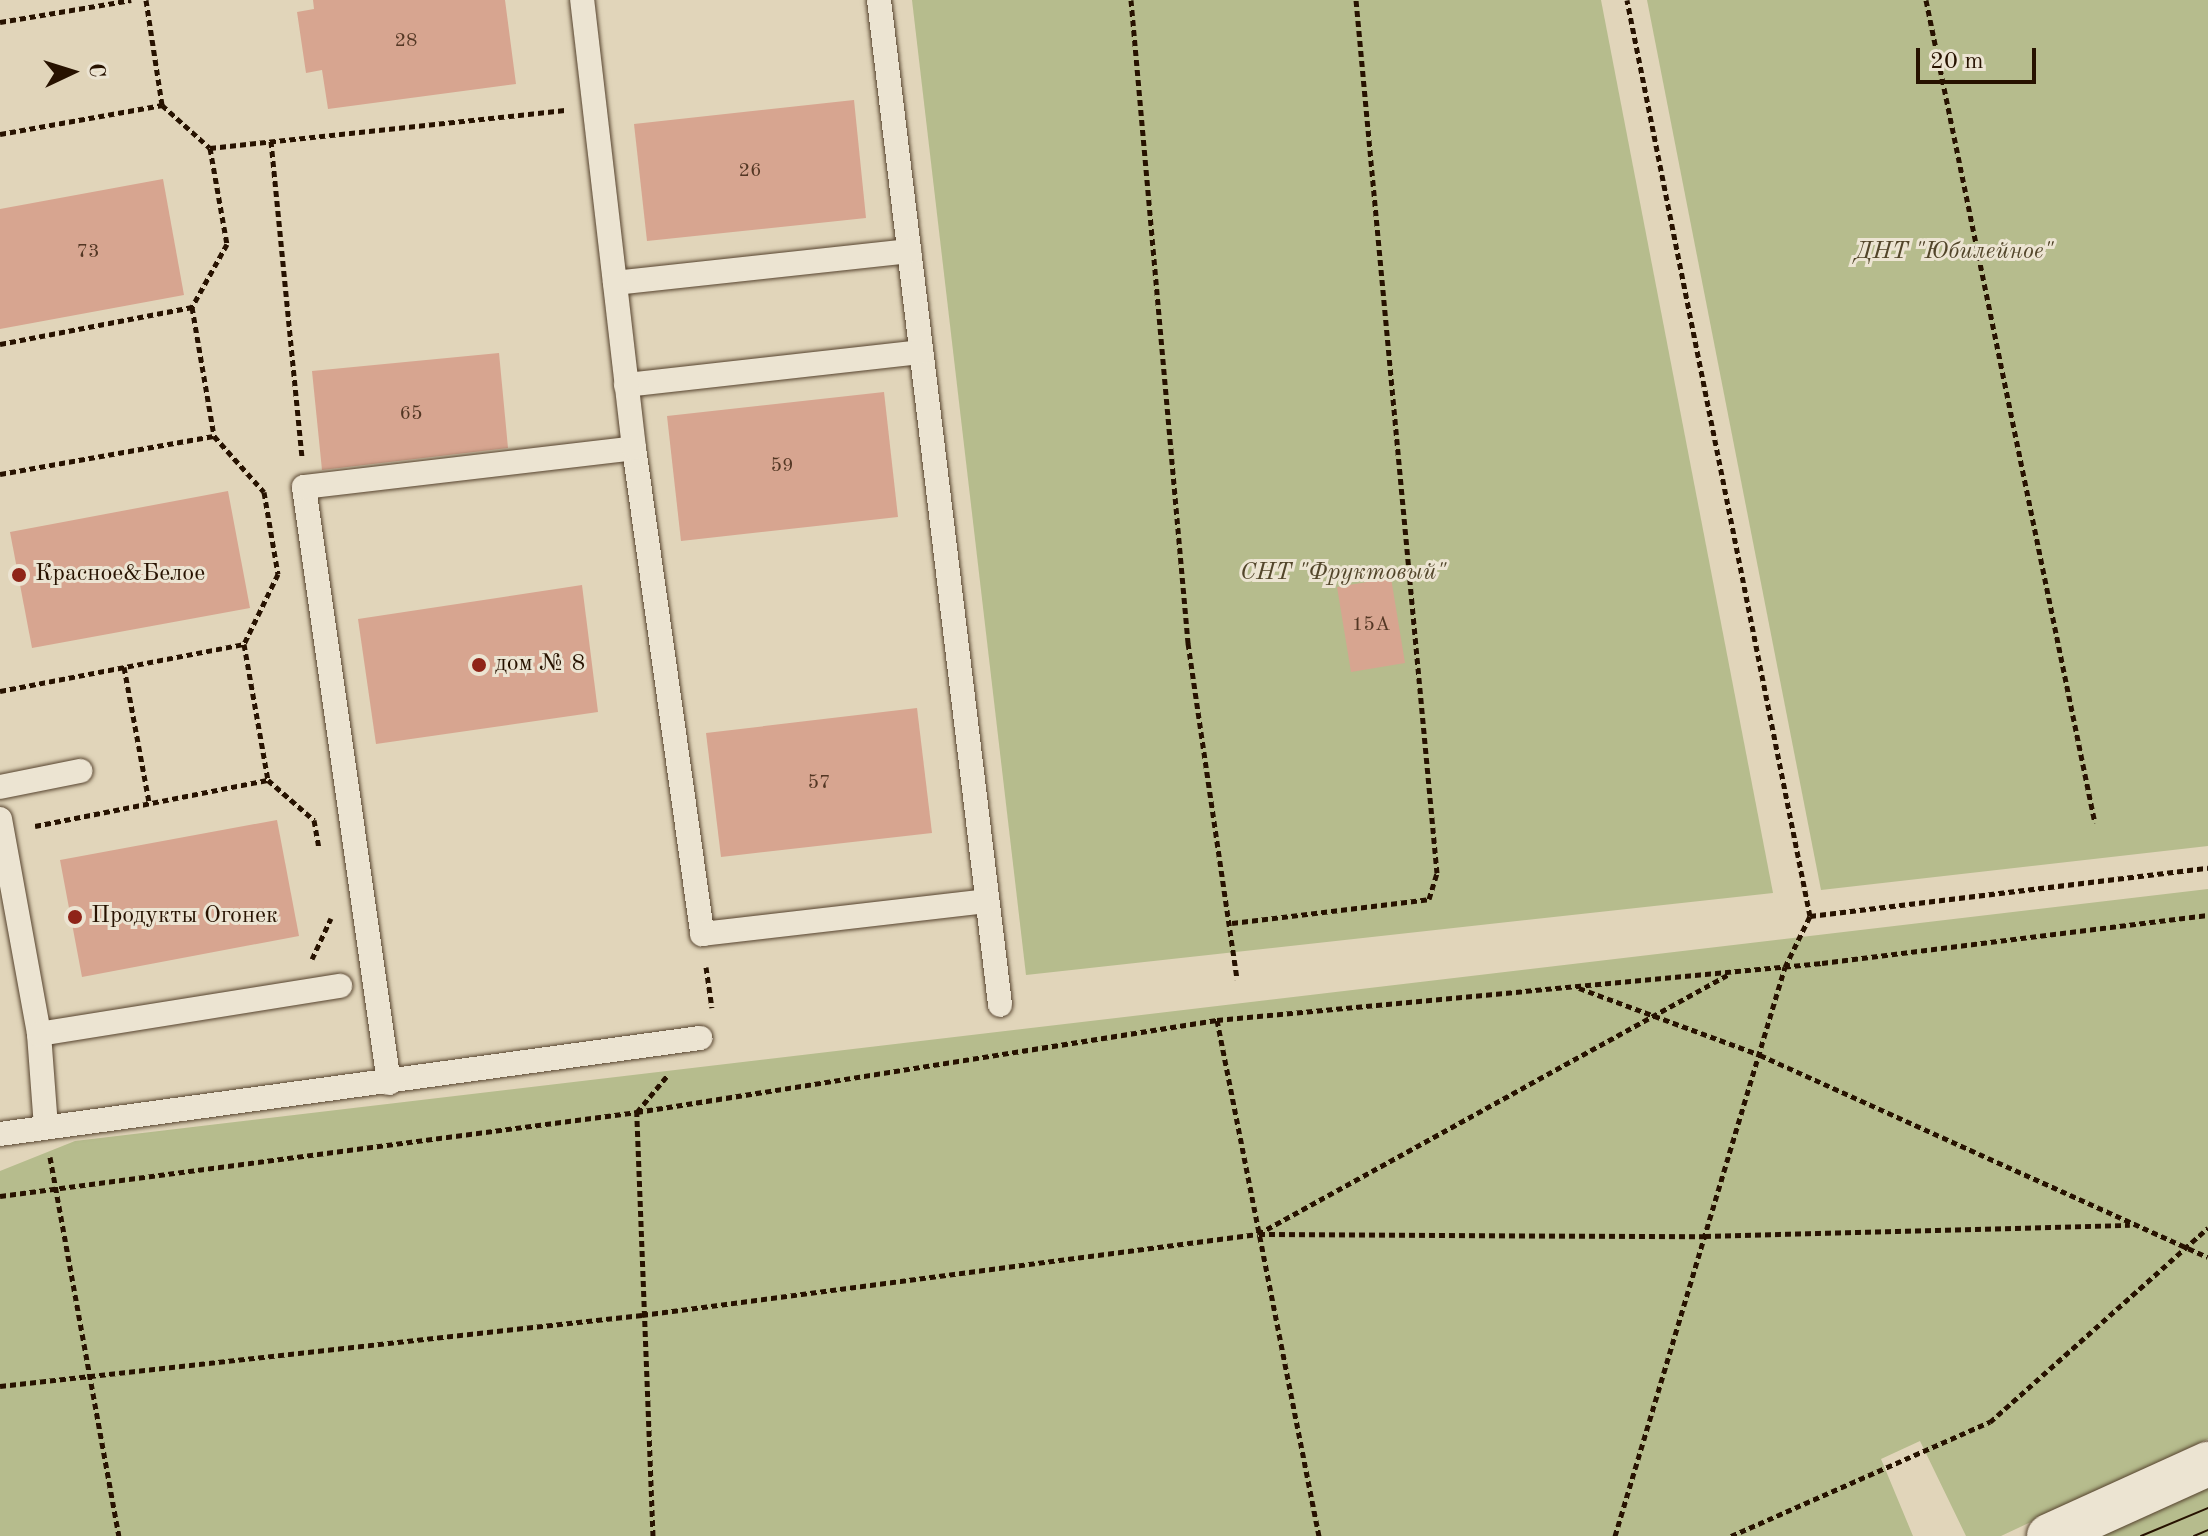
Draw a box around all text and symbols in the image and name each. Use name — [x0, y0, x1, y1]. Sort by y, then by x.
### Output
house number: 28 — [394, 29, 418, 53]
north arrow — [32, 32, 112, 112]
scale bar — [1920, 32, 2040, 82]
text: 20 m — [1930, 50, 1984, 74]
text: С — [84, 62, 107, 78]
house number: 26 — [738, 159, 762, 183]
park label: ДНТ "Юбилейное" — [1855, 239, 2053, 267]
house number: 73 — [76, 240, 100, 264]
house number: 65 — [399, 402, 423, 426]
house number: 59 — [770, 454, 794, 478]
park label: СНТ "Фруктовый" — [1240, 560, 1446, 588]
place label: Красное&Белое — [35, 561, 205, 589]
marker: Красное&Белое — [10, 566, 28, 584]
house number: 15А — [1352, 613, 1390, 637]
place label: дом № 8 — [495, 651, 585, 679]
marker: дом № 8 — [470, 656, 488, 674]
house number: 57 — [807, 771, 831, 795]
place label: Продукты Огонек — [91, 903, 278, 931]
marker: Продукты Огонек — [66, 908, 84, 926]

